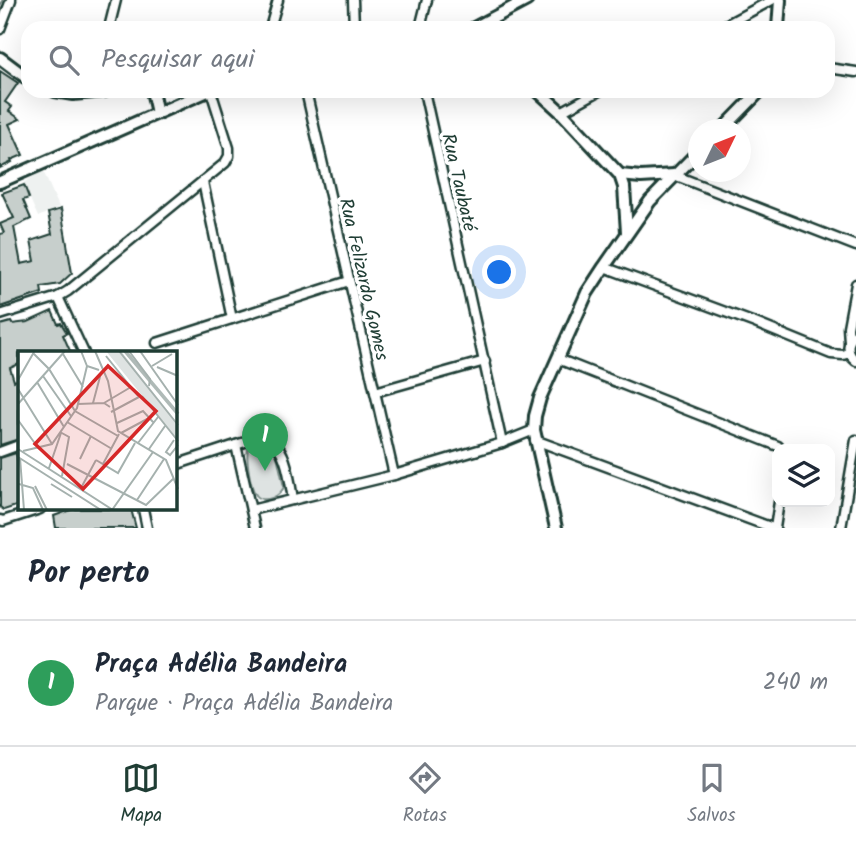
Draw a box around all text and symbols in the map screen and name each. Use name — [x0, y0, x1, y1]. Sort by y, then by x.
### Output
search box — [21, 21, 835, 98]
text: Pesquisar aqui — [101, 39, 254, 81]
icon: search — [45, 41, 83, 79]
north arrow — [688, 119, 751, 182]
street label: Rua Taubaté — [432, 131, 484, 235]
street label: Rua Felizardo Gomes — [330, 195, 396, 364]
your location — [482, 255, 516, 289]
inset map — [18, 351, 177, 510]
pin: 1 — [242, 413, 288, 471]
map controls — [772, 444, 835, 507]
button: layers — [772, 444, 835, 507]
text: Por perto — [28, 550, 149, 598]
text: Praça Adélia Bandeira — [95, 644, 347, 686]
text: 1 — [48, 665, 54, 701]
text: 240 m — [763, 665, 828, 701]
text: Parque · Praça Adélia Bandeira — [95, 686, 393, 722]
tab: Mapa — [120, 759, 162, 831]
tab: Rotas — [403, 759, 447, 831]
tab: Salvos — [687, 759, 736, 831]

